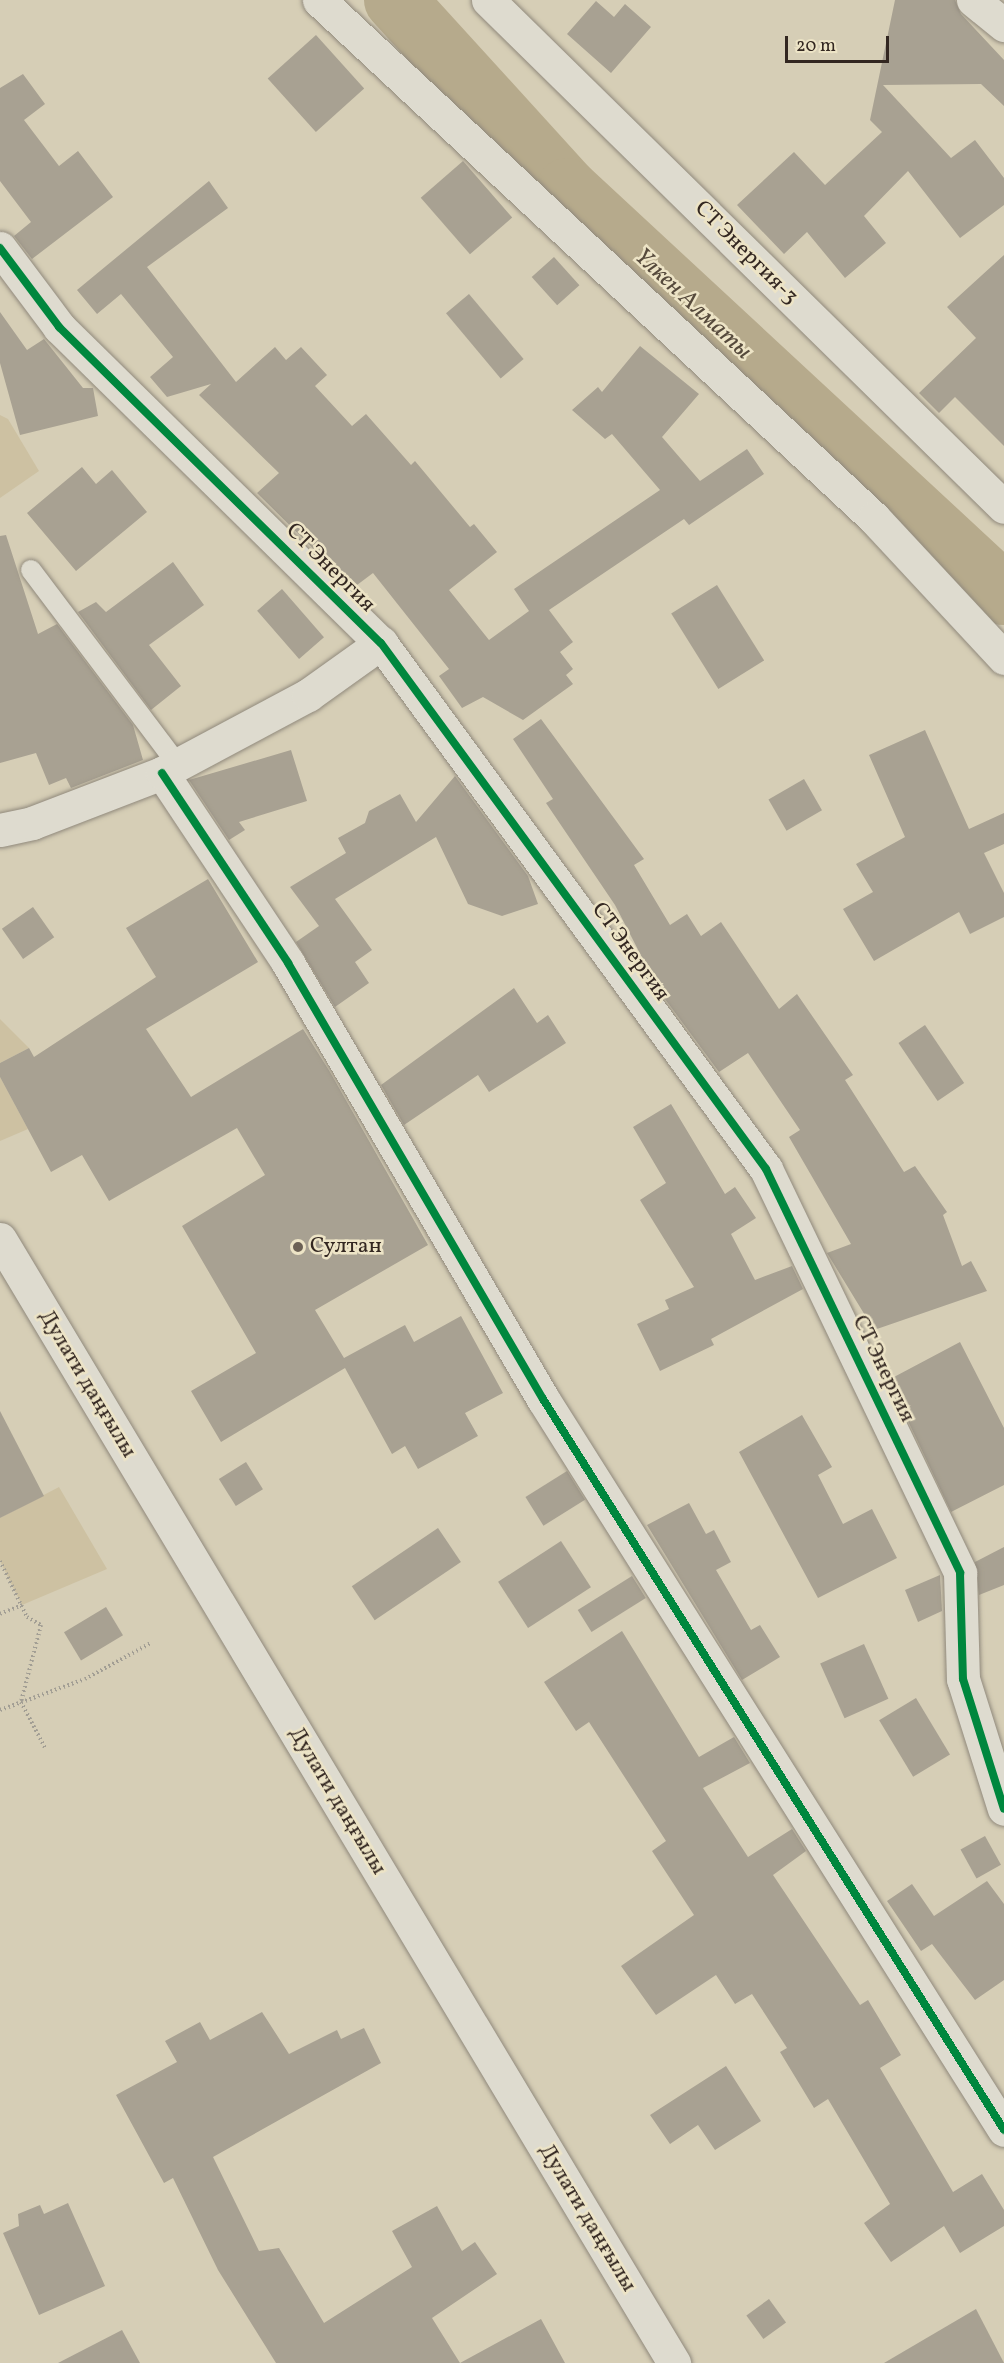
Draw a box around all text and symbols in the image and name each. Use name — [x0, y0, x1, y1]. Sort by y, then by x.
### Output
scale bar — [788, 24, 892, 62]
text: 20 m — [796, 34, 836, 59]
street label: СТ Энергия-3 — [688, 195, 804, 311]
water label: Үлкен Алматы — [627, 243, 757, 367]
street label: СТ Энергия — [280, 518, 380, 618]
street label: СТ Энергия — [585, 897, 675, 1007]
place label: Султан — [310, 1234, 382, 1260]
marker: Султан — [291, 1240, 305, 1254]
street label: Дулати даңғылы — [33, 1305, 141, 1463]
street label: СТ Энергия — [846, 1311, 920, 1427]
street label: Дулати даңғылы — [283, 1722, 391, 1880]
street label: Дулати даңғылы — [533, 2139, 641, 2297]

